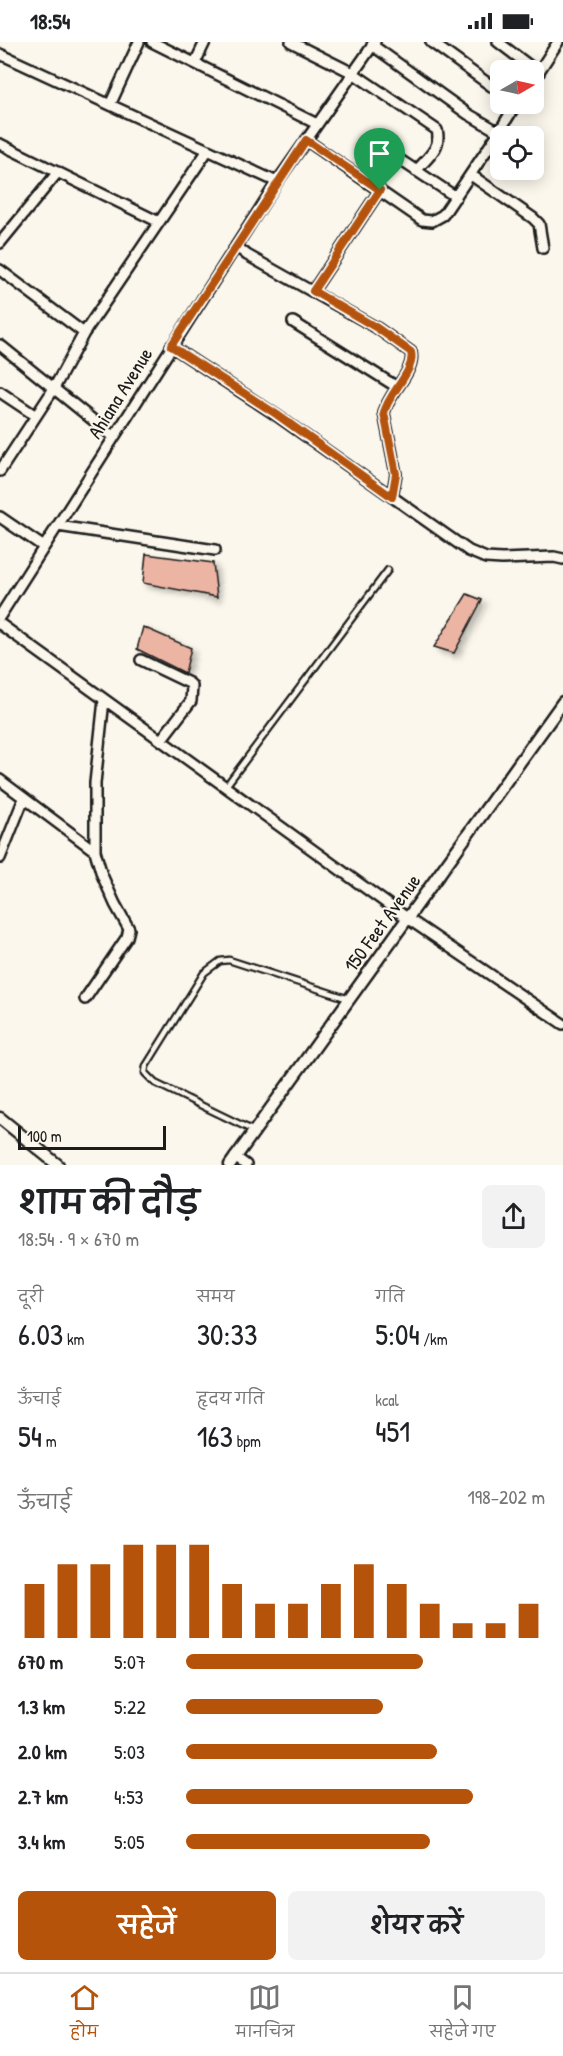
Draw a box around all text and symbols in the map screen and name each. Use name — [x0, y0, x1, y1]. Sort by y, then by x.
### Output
text: 18:54 — [30, 6, 70, 36]
north arrow — [490, 60, 544, 114]
map controls — [490, 60, 544, 180]
button: locate — [490, 126, 544, 180]
pin — [354, 128, 405, 190]
icon: arrive — [363, 137, 396, 170]
street label: Ahiana Avenue — [81, 342, 158, 443]
street label: 150 Feet Avenue — [337, 868, 426, 977]
scale bar — [18, 1123, 166, 1150]
text: 100 m — [27, 1125, 62, 1147]
text: शाम की दौड़ — [18, 1180, 200, 1224]
button: share — [482, 1185, 545, 1248]
text: 18:54 · 9 × 670 m — [18, 1225, 139, 1252]
text: दूरी — [18, 1285, 43, 1307]
text: समय — [197, 1285, 235, 1307]
text: गति — [375, 1285, 404, 1307]
text: 6.03 — [18, 1314, 63, 1354]
text: 30:33 — [197, 1314, 257, 1354]
text: 5:04 — [375, 1314, 420, 1354]
text: km — [63, 1328, 84, 1350]
text: /km — [420, 1328, 448, 1350]
text: ऊँचाई — [18, 1387, 61, 1409]
text: हृदय गति — [197, 1387, 264, 1409]
text: kcal — [375, 1389, 399, 1411]
text: 451 — [375, 1411, 410, 1451]
text: 54 — [18, 1416, 42, 1456]
text: 163 — [197, 1416, 233, 1456]
text: m — [42, 1430, 57, 1452]
text: bpm — [233, 1430, 261, 1452]
text: 198–202 m — [467, 1483, 545, 1510]
text: ऊँचाई — [18, 1488, 72, 1515]
text: 670 m — [18, 1648, 63, 1675]
text: 5:07 — [114, 1648, 146, 1675]
text: 1.3 km — [18, 1693, 65, 1720]
text: 5:22 — [114, 1693, 146, 1720]
text: 2.0 km — [18, 1738, 67, 1765]
text: 5:03 — [114, 1738, 145, 1765]
text: 2.7 km — [18, 1783, 68, 1810]
text: 4:53 — [114, 1783, 144, 1810]
text: 3.4 km — [18, 1828, 65, 1855]
text: 5:05 — [114, 1828, 145, 1855]
button: सहेजें — [18, 1891, 276, 1960]
button: शेयर करें — [288, 1891, 545, 1960]
tab: होम — [68, 1981, 101, 2049]
tab: मानचित्र — [236, 1981, 294, 2049]
tab: सहेजे गए — [429, 1981, 495, 2049]

